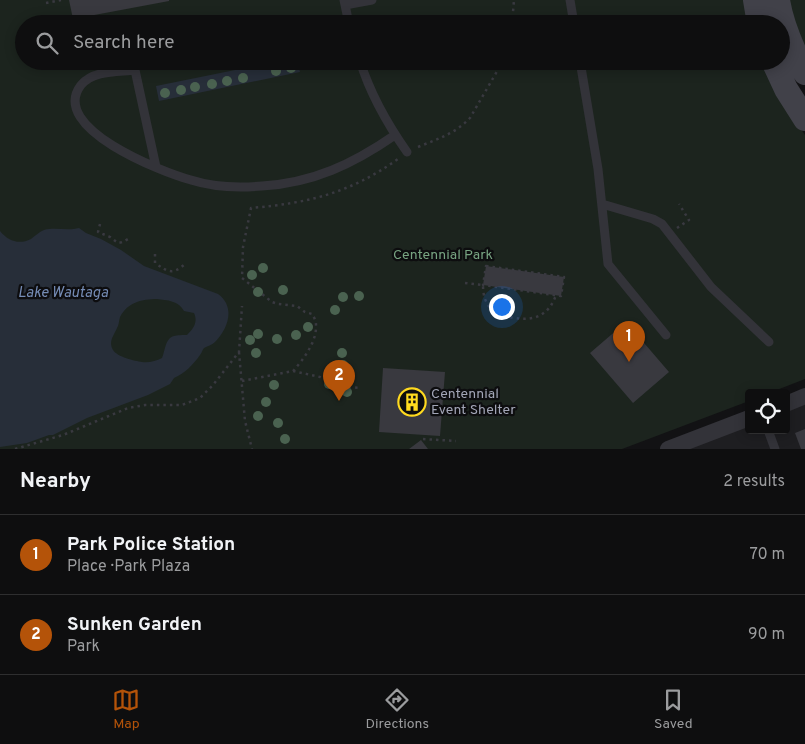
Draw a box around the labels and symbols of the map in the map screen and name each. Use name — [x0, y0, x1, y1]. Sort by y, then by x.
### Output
park label: Centennial Park — [393, 247, 493, 264]
water label: Lake Wautaga — [18, 284, 108, 303]
your location — [489, 294, 515, 320]
pin: 1 — [613, 321, 645, 362]
pin: 2 — [323, 360, 355, 401]
place label: Centennial Event Shelter — [431, 386, 516, 419]
building icon: Centennial Event Shelter — [397, 387, 427, 417]

